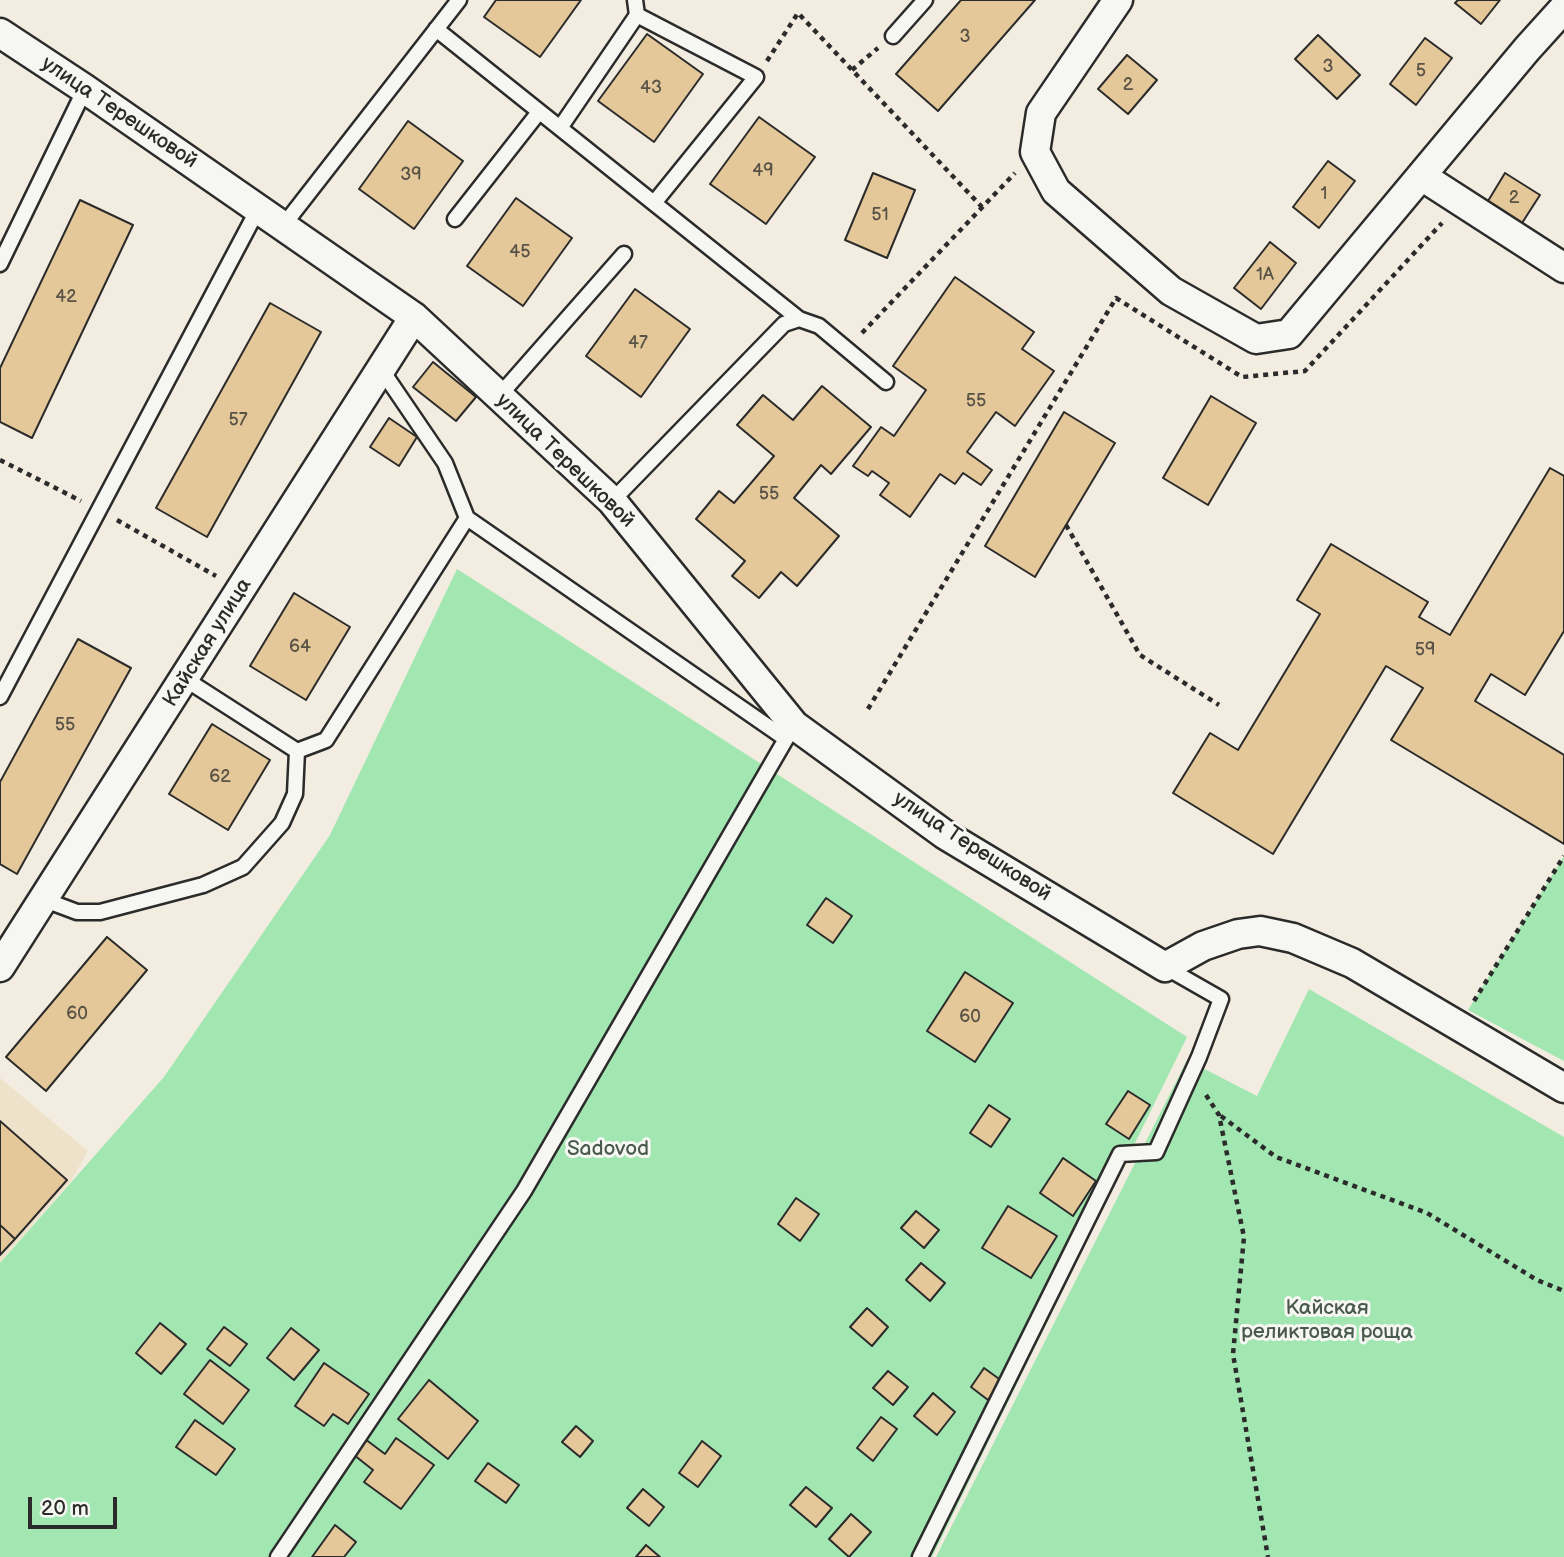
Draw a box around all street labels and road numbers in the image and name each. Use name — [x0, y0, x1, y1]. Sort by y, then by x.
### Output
street label: улица Терешковой — [36, 51, 202, 175]
street label: улица Терешковой — [490, 388, 640, 534]
street label: Кайская улица — [158, 574, 258, 712]
street label: улица Терешковой — [888, 787, 1056, 907]

